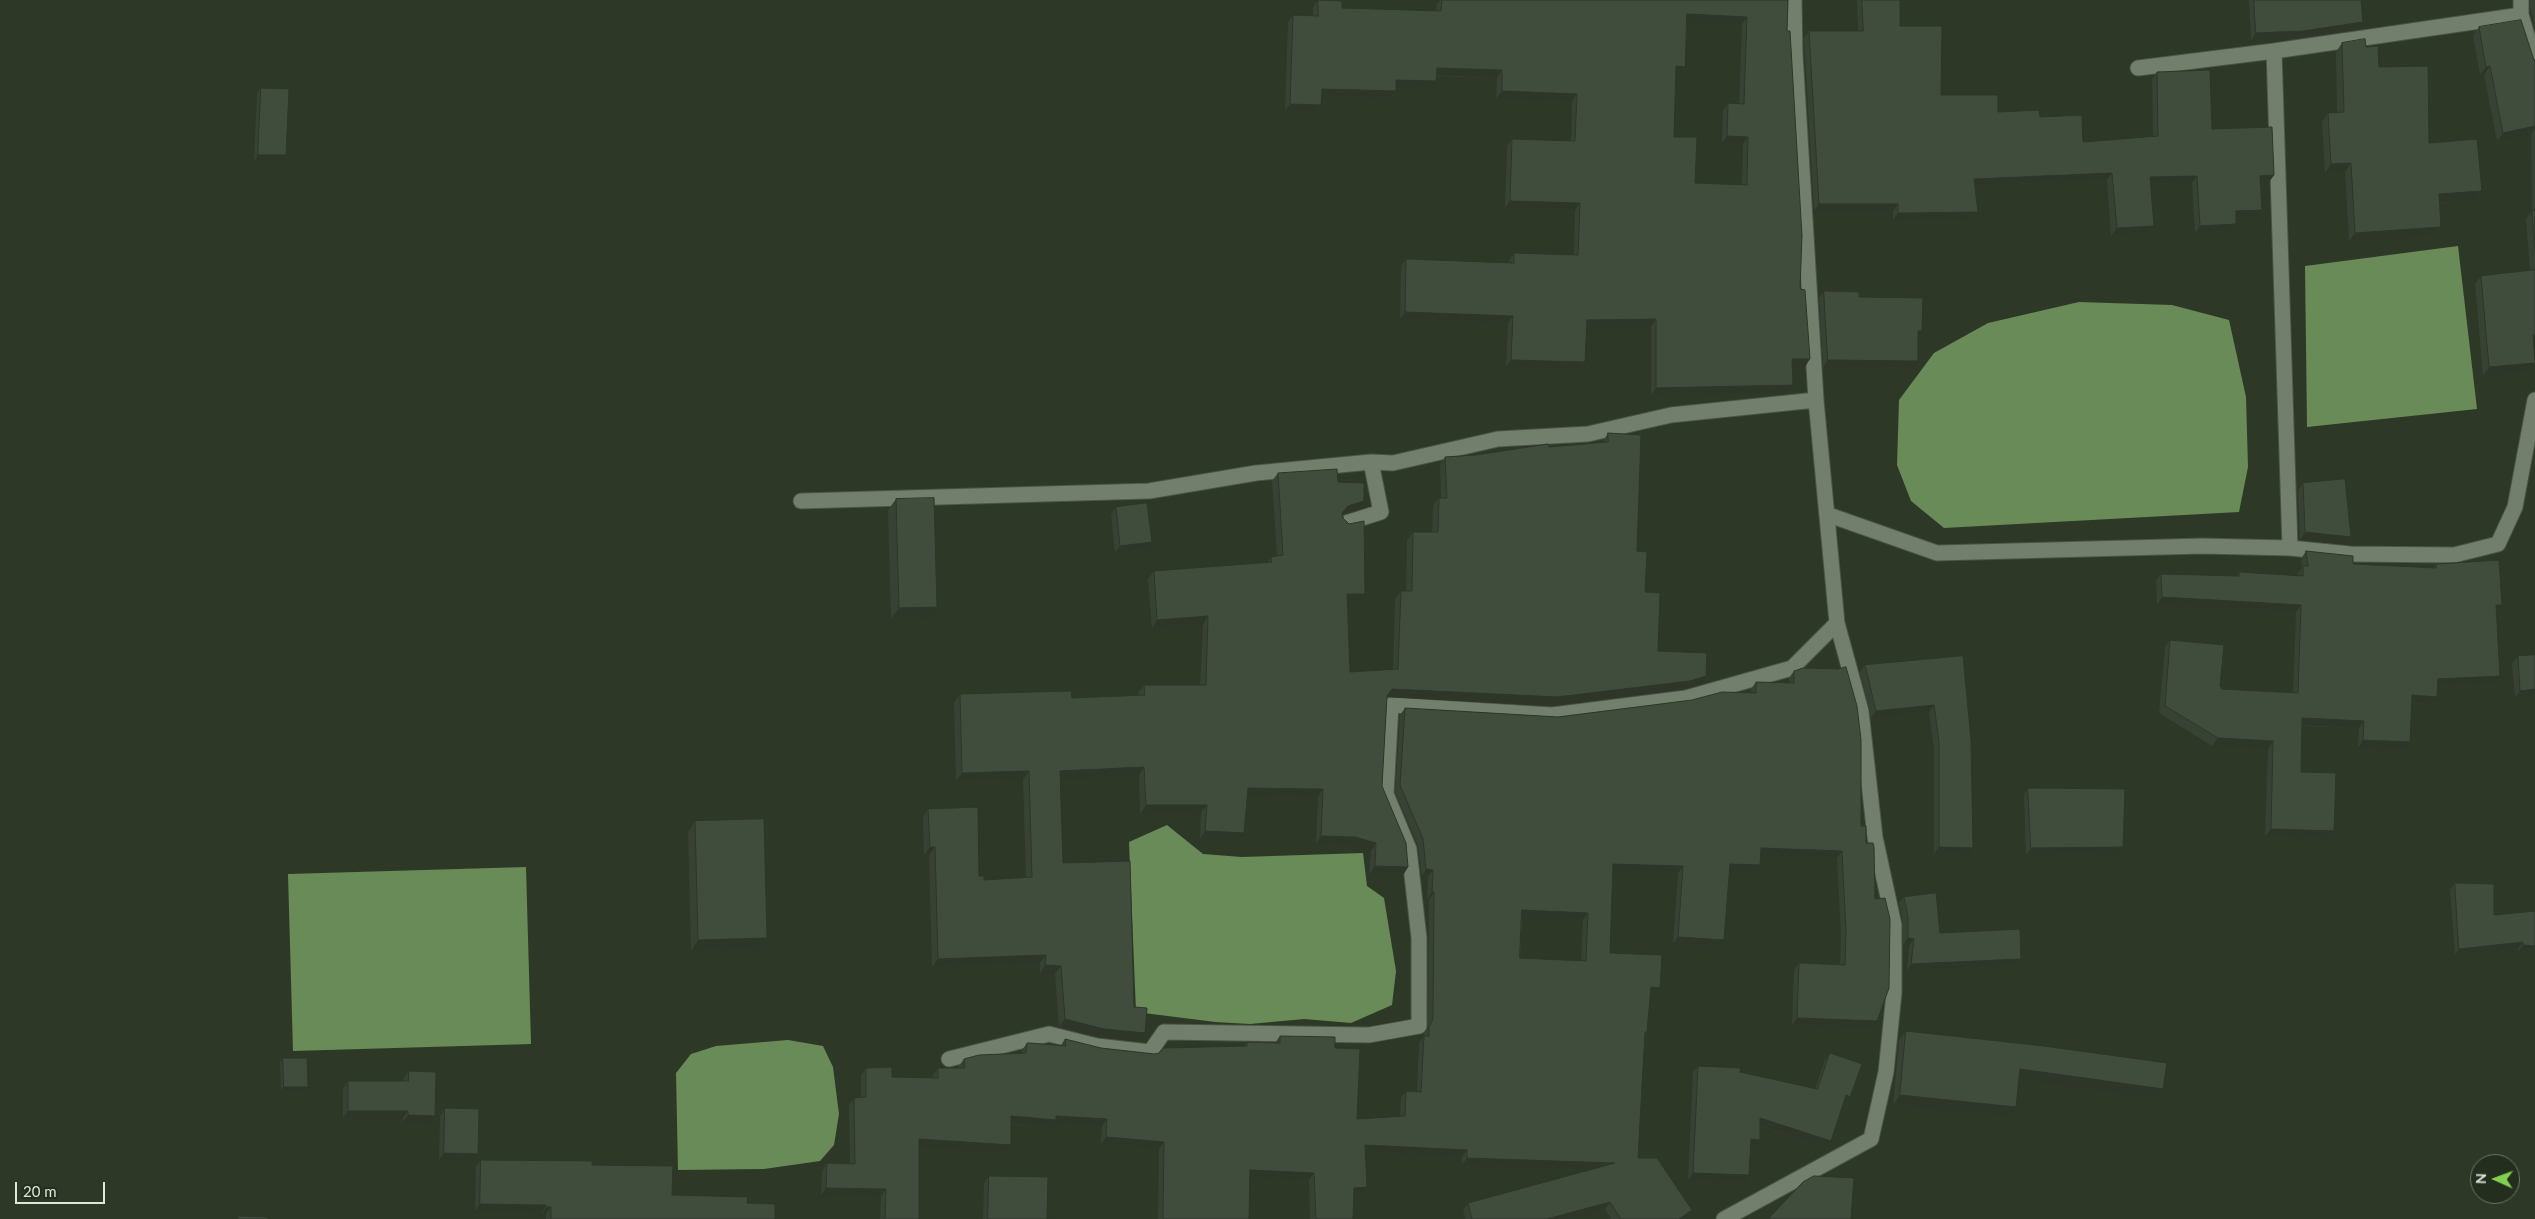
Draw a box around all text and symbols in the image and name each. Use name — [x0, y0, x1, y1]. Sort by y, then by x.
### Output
north arrow — [2470, 1154, 2520, 1204]
scale bar — [18, 1172, 108, 1204]
text: N — [2472, 1173, 2489, 1184]
text: 20 m — [23, 1182, 57, 1200]

